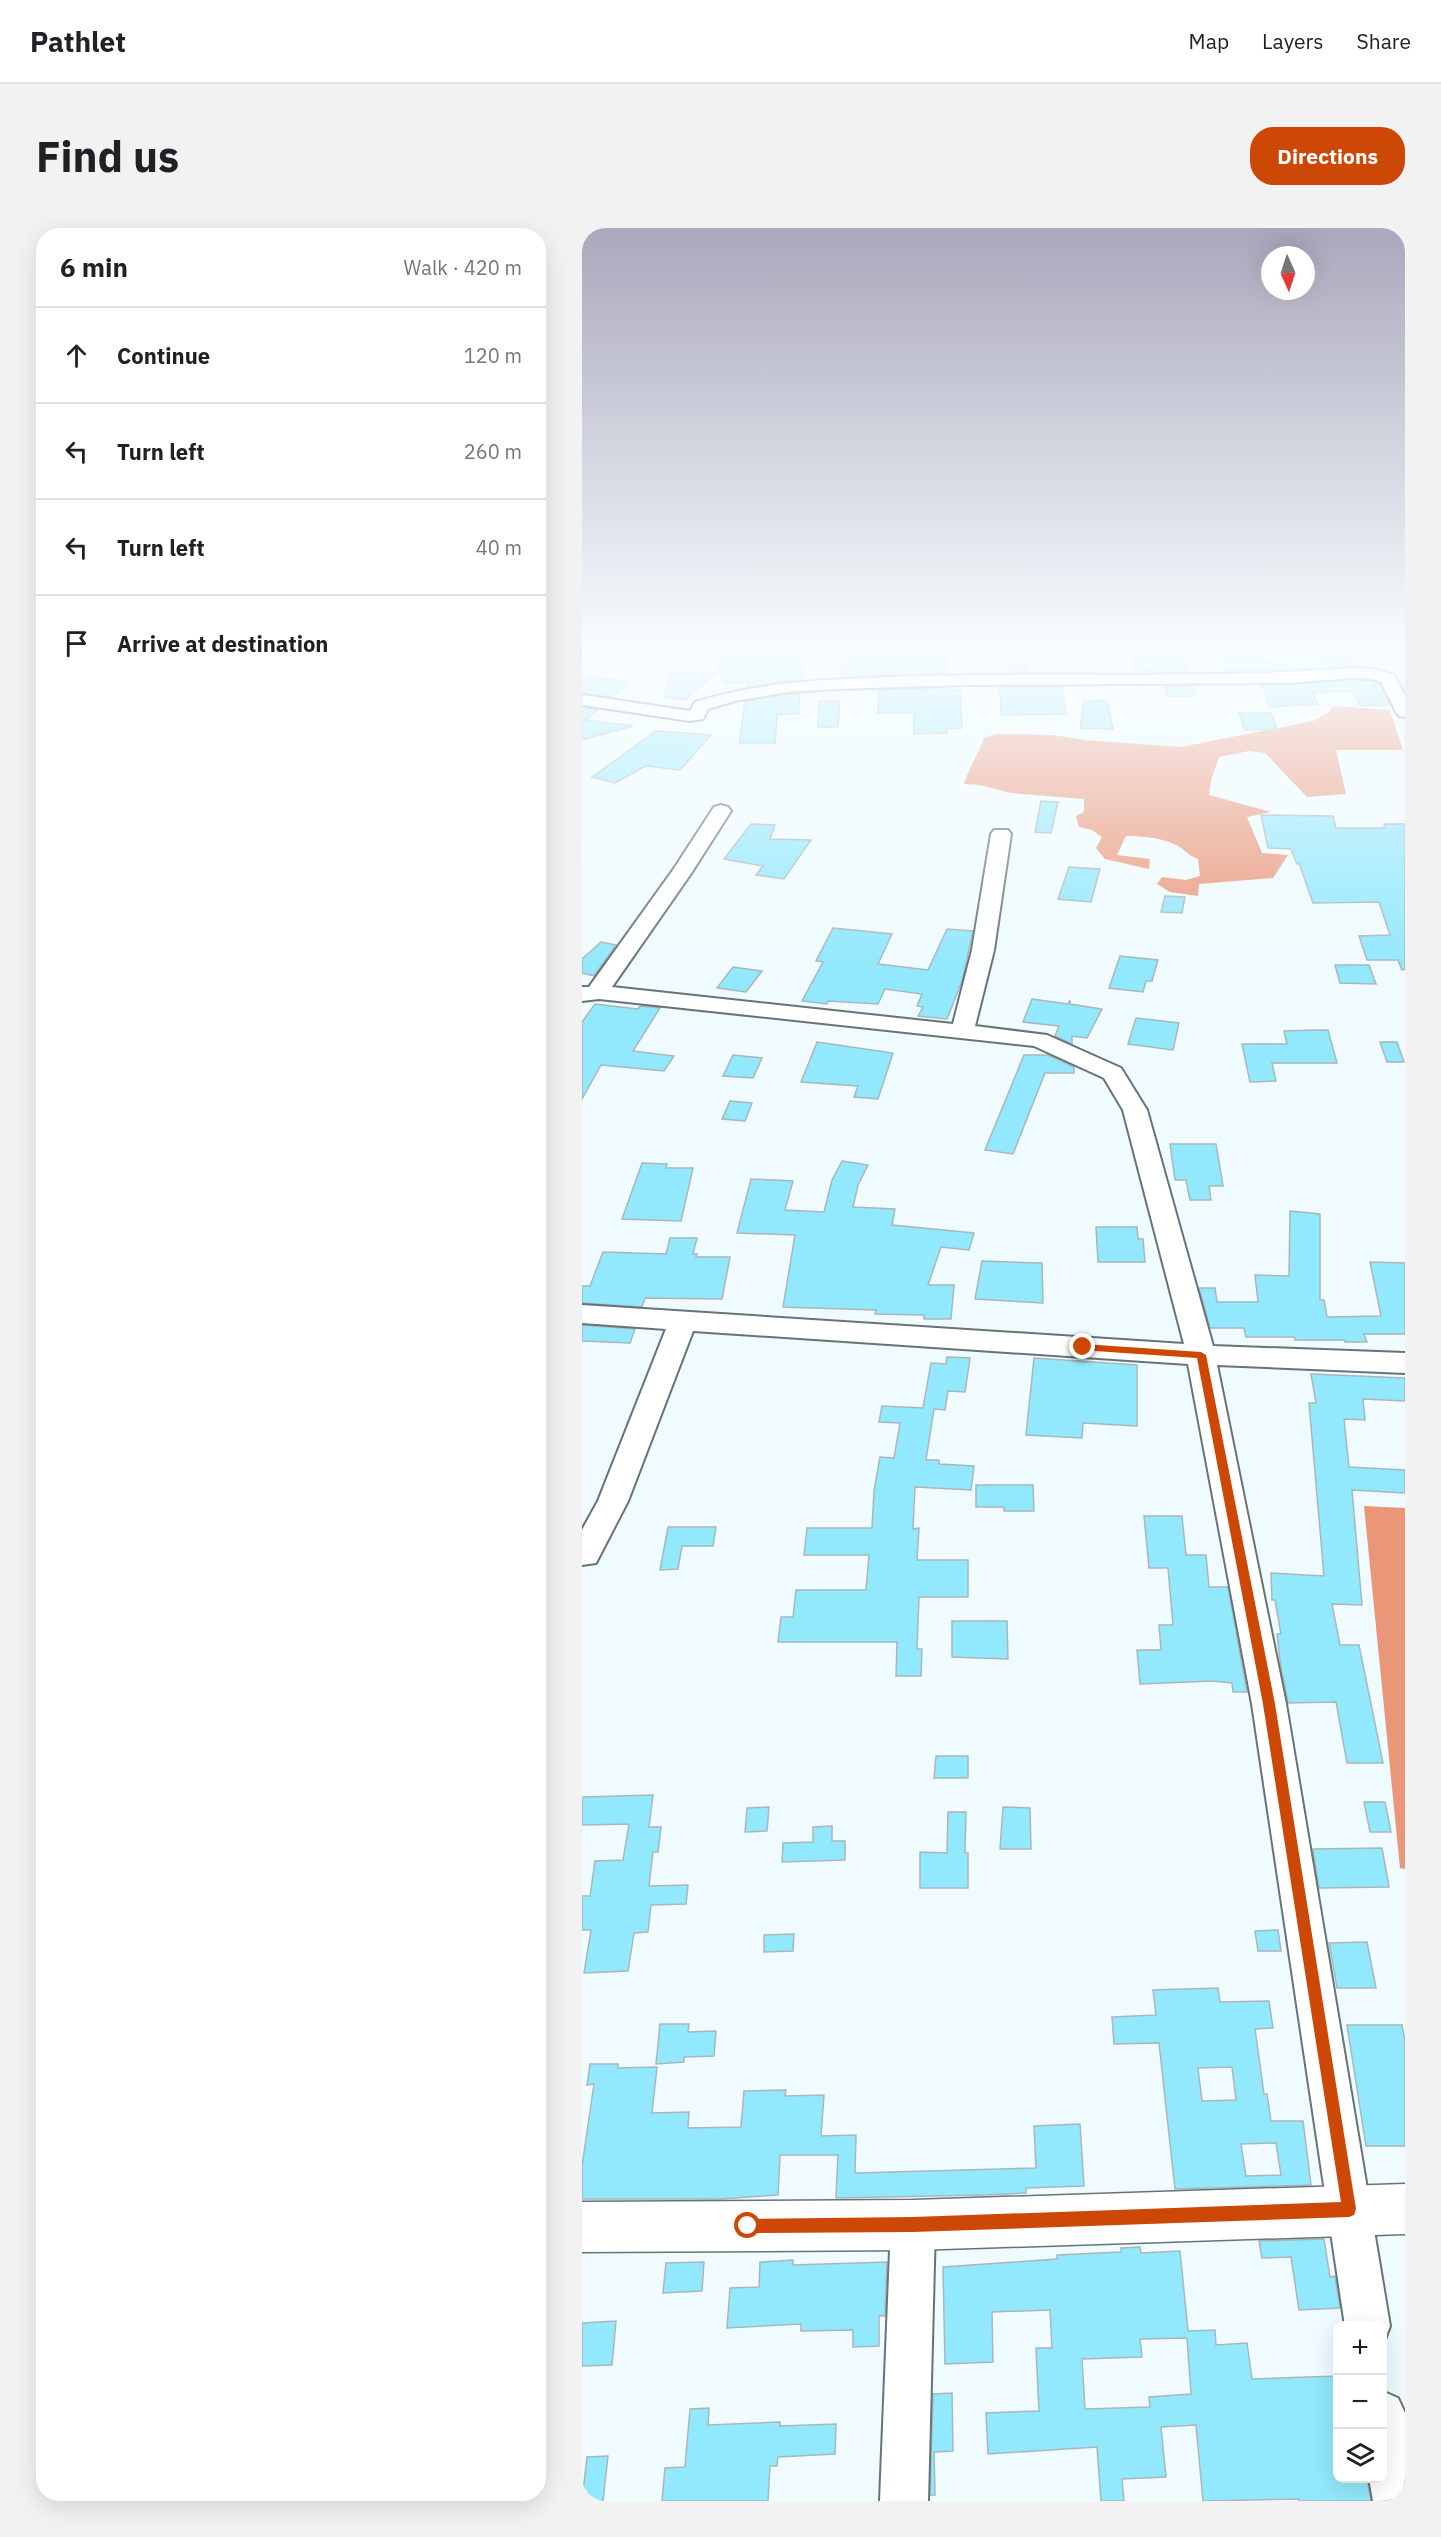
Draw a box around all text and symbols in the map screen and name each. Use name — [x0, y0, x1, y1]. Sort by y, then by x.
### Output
text: Pathlet — [30, 23, 126, 60]
text: Map — [1189, 27, 1229, 55]
text: Layers — [1262, 27, 1324, 55]
text: Share — [1357, 27, 1411, 55]
button: Directions — [1250, 127, 1405, 185]
text: Find us — [36, 129, 179, 184]
north arrow — [1261, 246, 1315, 300]
text: 6 min — [60, 250, 128, 284]
text: Walk · 420 m — [404, 254, 522, 281]
icon: ahead — [60, 339, 93, 372]
text: Continue — [117, 341, 210, 370]
text: 120 m — [464, 342, 522, 369]
icon: left — [60, 435, 93, 468]
text: Turn left — [117, 437, 205, 466]
text: 260 m — [464, 438, 522, 465]
icon: left — [60, 531, 93, 564]
text: Turn left — [117, 533, 205, 562]
text: 40 m — [476, 534, 522, 561]
icon: arrive — [60, 627, 93, 660]
text: Arrive at destination — [117, 629, 328, 658]
route end — [1069, 1333, 1095, 1359]
route start — [734, 2212, 760, 2238]
map controls — [1333, 2321, 1387, 2483]
button: + — [1333, 2321, 1387, 2375]
button: − — [1333, 2375, 1387, 2429]
button: layers — [1333, 2429, 1387, 2483]

